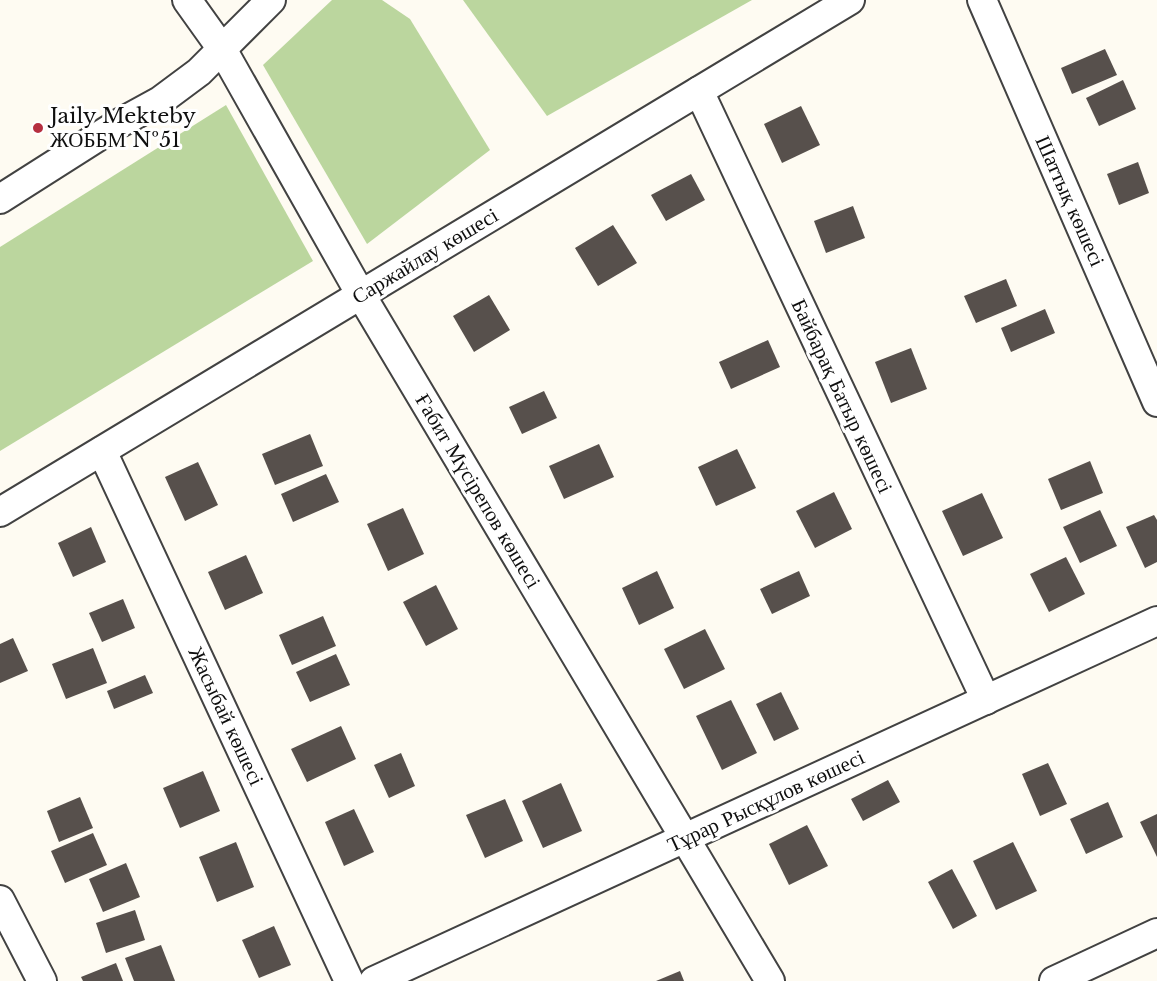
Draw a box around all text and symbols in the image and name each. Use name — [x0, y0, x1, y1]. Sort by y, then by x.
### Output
place label: Jaily Mekteby ЖОББМ №51 — [47, 103, 197, 153]
marker: Jaily Mekteby ЖОББМ №51 — [31, 121, 45, 135]
street label: Шаттық көшесі — [1030, 132, 1111, 271]
street label: Саржайлау көшесі — [347, 202, 503, 310]
street label: Байбарақ Батыр көшесі — [786, 295, 898, 497]
street label: Ғабит Мүсірепов көшесі — [410, 389, 546, 593]
street label: Жасыбай көшесі — [182, 642, 270, 790]
street label: Тұрар Рысқұлов көшесі — [663, 744, 869, 858]

